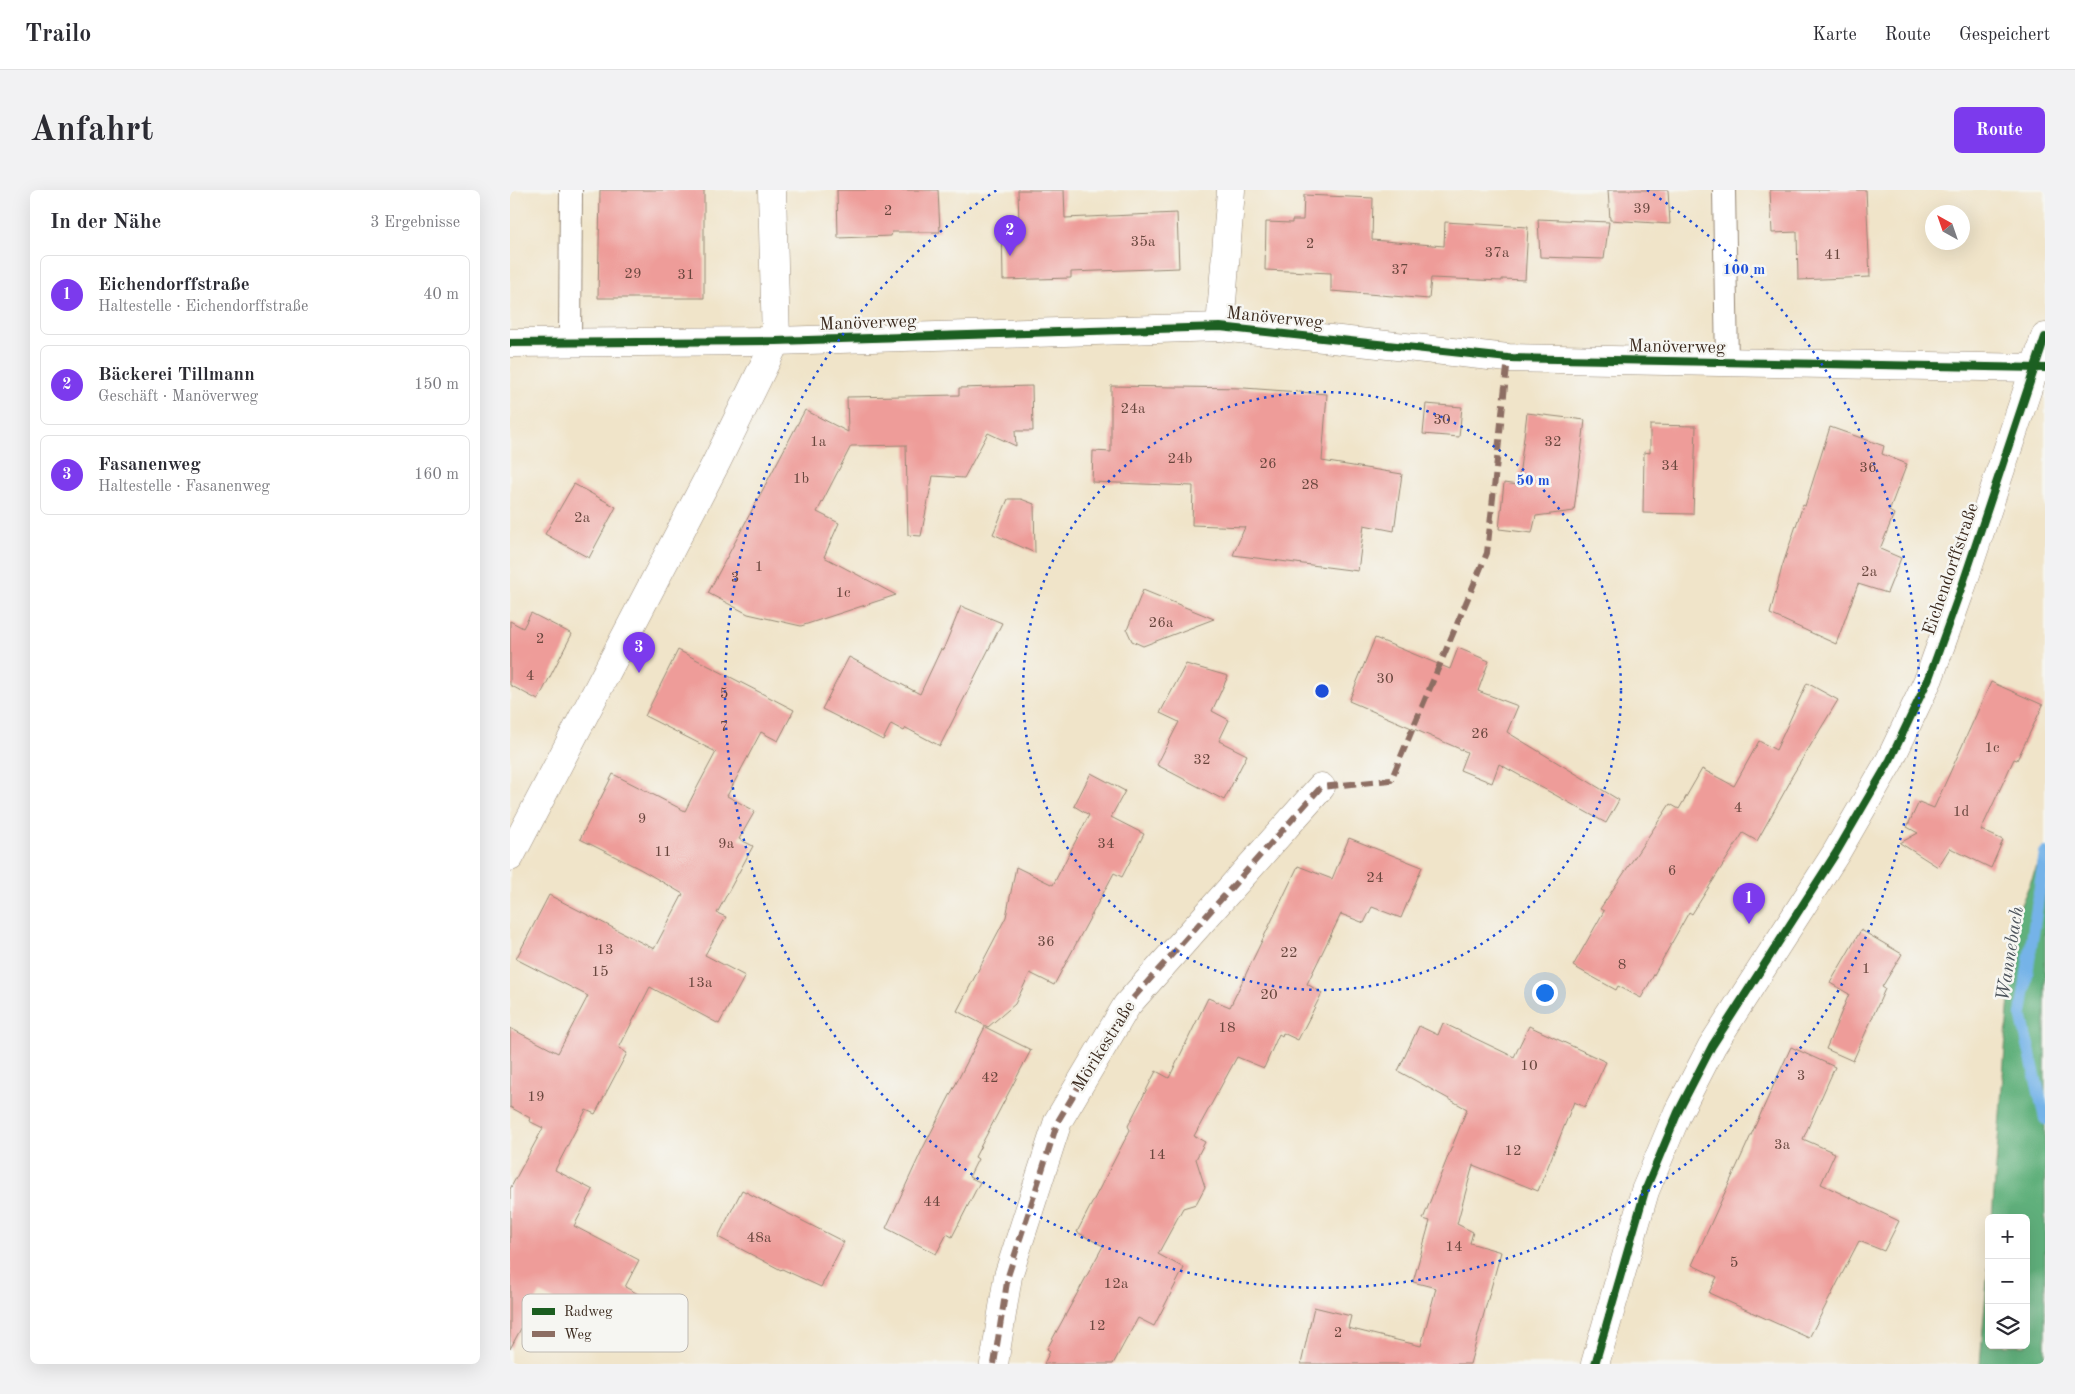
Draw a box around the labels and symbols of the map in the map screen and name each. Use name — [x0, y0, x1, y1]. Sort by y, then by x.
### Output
house number: 39 — [1633, 202, 1651, 217]
house number: 2 — [884, 204, 892, 219]
north arrow — [1925, 205, 1970, 250]
pin: 2 — [994, 215, 1026, 256]
house number: 35a — [1131, 235, 1156, 250]
house number: 2 — [1306, 237, 1314, 252]
house number: 37a — [1485, 246, 1510, 261]
house number: 41 — [1824, 248, 1842, 263]
house number: 37 — [1391, 263, 1409, 278]
text: 100 m — [1723, 263, 1765, 278]
house number: 29 — [624, 267, 642, 282]
house number: 31 — [677, 268, 695, 283]
street label: Manöverweg — [1226, 304, 1325, 332]
street label: Manöverweg — [819, 312, 917, 334]
street label: Manöverweg — [1628, 337, 1726, 357]
house number: 24a — [1121, 402, 1146, 417]
house number: 30 — [1433, 413, 1451, 428]
house number: 1a — [810, 435, 827, 450]
house number: 32 — [1544, 435, 1562, 450]
house number: 24b — [1167, 452, 1193, 467]
house number: 26 — [1259, 457, 1277, 472]
house number: 34 — [1661, 459, 1679, 474]
house number: 36 — [1859, 461, 1877, 476]
house number: 1b — [793, 472, 809, 487]
text: 50 m — [1516, 474, 1550, 489]
house number: 28 — [1301, 478, 1319, 493]
street label: Eichendorffstraße — [1920, 501, 1982, 637]
house number: 2a — [574, 511, 591, 526]
house number: 1 — [755, 560, 763, 575]
house number: 2a — [1861, 565, 1878, 580]
house number: 3 — [731, 571, 739, 586]
house number: 1c — [835, 586, 851, 601]
house number: 26a — [1149, 616, 1174, 631]
house number: 2 — [536, 632, 544, 647]
pin: 3 — [623, 632, 655, 673]
house number: 4 — [526, 669, 534, 684]
house number: 30 — [1376, 672, 1394, 687]
centre of rings — [1313, 682, 1331, 700]
house number: 5 — [720, 687, 728, 702]
house number: 7 — [720, 720, 728, 735]
house number: 26 — [1471, 727, 1489, 742]
house number: 1c — [1984, 741, 2000, 756]
house number: 32 — [1193, 753, 1211, 768]
house number: 4 — [1734, 801, 1742, 816]
house number: 1d — [1953, 805, 1969, 820]
house number: 9 — [638, 812, 646, 827]
house number: 9a — [718, 837, 735, 852]
house number: 34 — [1097, 837, 1115, 852]
house number: 11 — [654, 845, 672, 860]
house number: 6 — [1668, 864, 1676, 879]
house number: 24 — [1366, 871, 1384, 886]
pin: 1 — [1733, 883, 1765, 924]
water label: Wannebach — [1994, 905, 2028, 1003]
house number: 36 — [1037, 935, 1055, 950]
house number: 13 — [596, 943, 614, 958]
house number: 22 — [1280, 946, 1298, 961]
house number: 8 — [1618, 958, 1626, 973]
house number: 1 — [1862, 962, 1870, 977]
house number: 15 — [591, 965, 609, 980]
house number: 13a — [688, 976, 713, 991]
your location — [1532, 980, 1558, 1006]
house number: 20 — [1260, 988, 1278, 1003]
street label: Mörikestraße — [1069, 998, 1139, 1094]
house number: 18 — [1218, 1021, 1236, 1036]
house number: 10 — [1520, 1059, 1538, 1074]
house number: 3 — [1797, 1069, 1805, 1084]
house number: 42 — [981, 1071, 999, 1086]
house number: 19 — [527, 1090, 545, 1105]
house number: 3a — [1774, 1138, 1791, 1153]
house number: 12 — [1504, 1144, 1522, 1159]
house number: 14 — [1148, 1148, 1166, 1163]
house number: 44 — [923, 1195, 941, 1210]
house number: 48a — [747, 1231, 772, 1246]
house number: 14 — [1445, 1240, 1463, 1255]
house number: 5 — [1730, 1256, 1738, 1271]
house number: 12a — [1104, 1277, 1129, 1292]
legend — [522, 1294, 688, 1352]
text: Radweg — [564, 1305, 613, 1319]
house number: 12 — [1088, 1319, 1106, 1334]
house number: 2 — [1334, 1326, 1342, 1341]
text: Weg — [564, 1328, 592, 1342]

